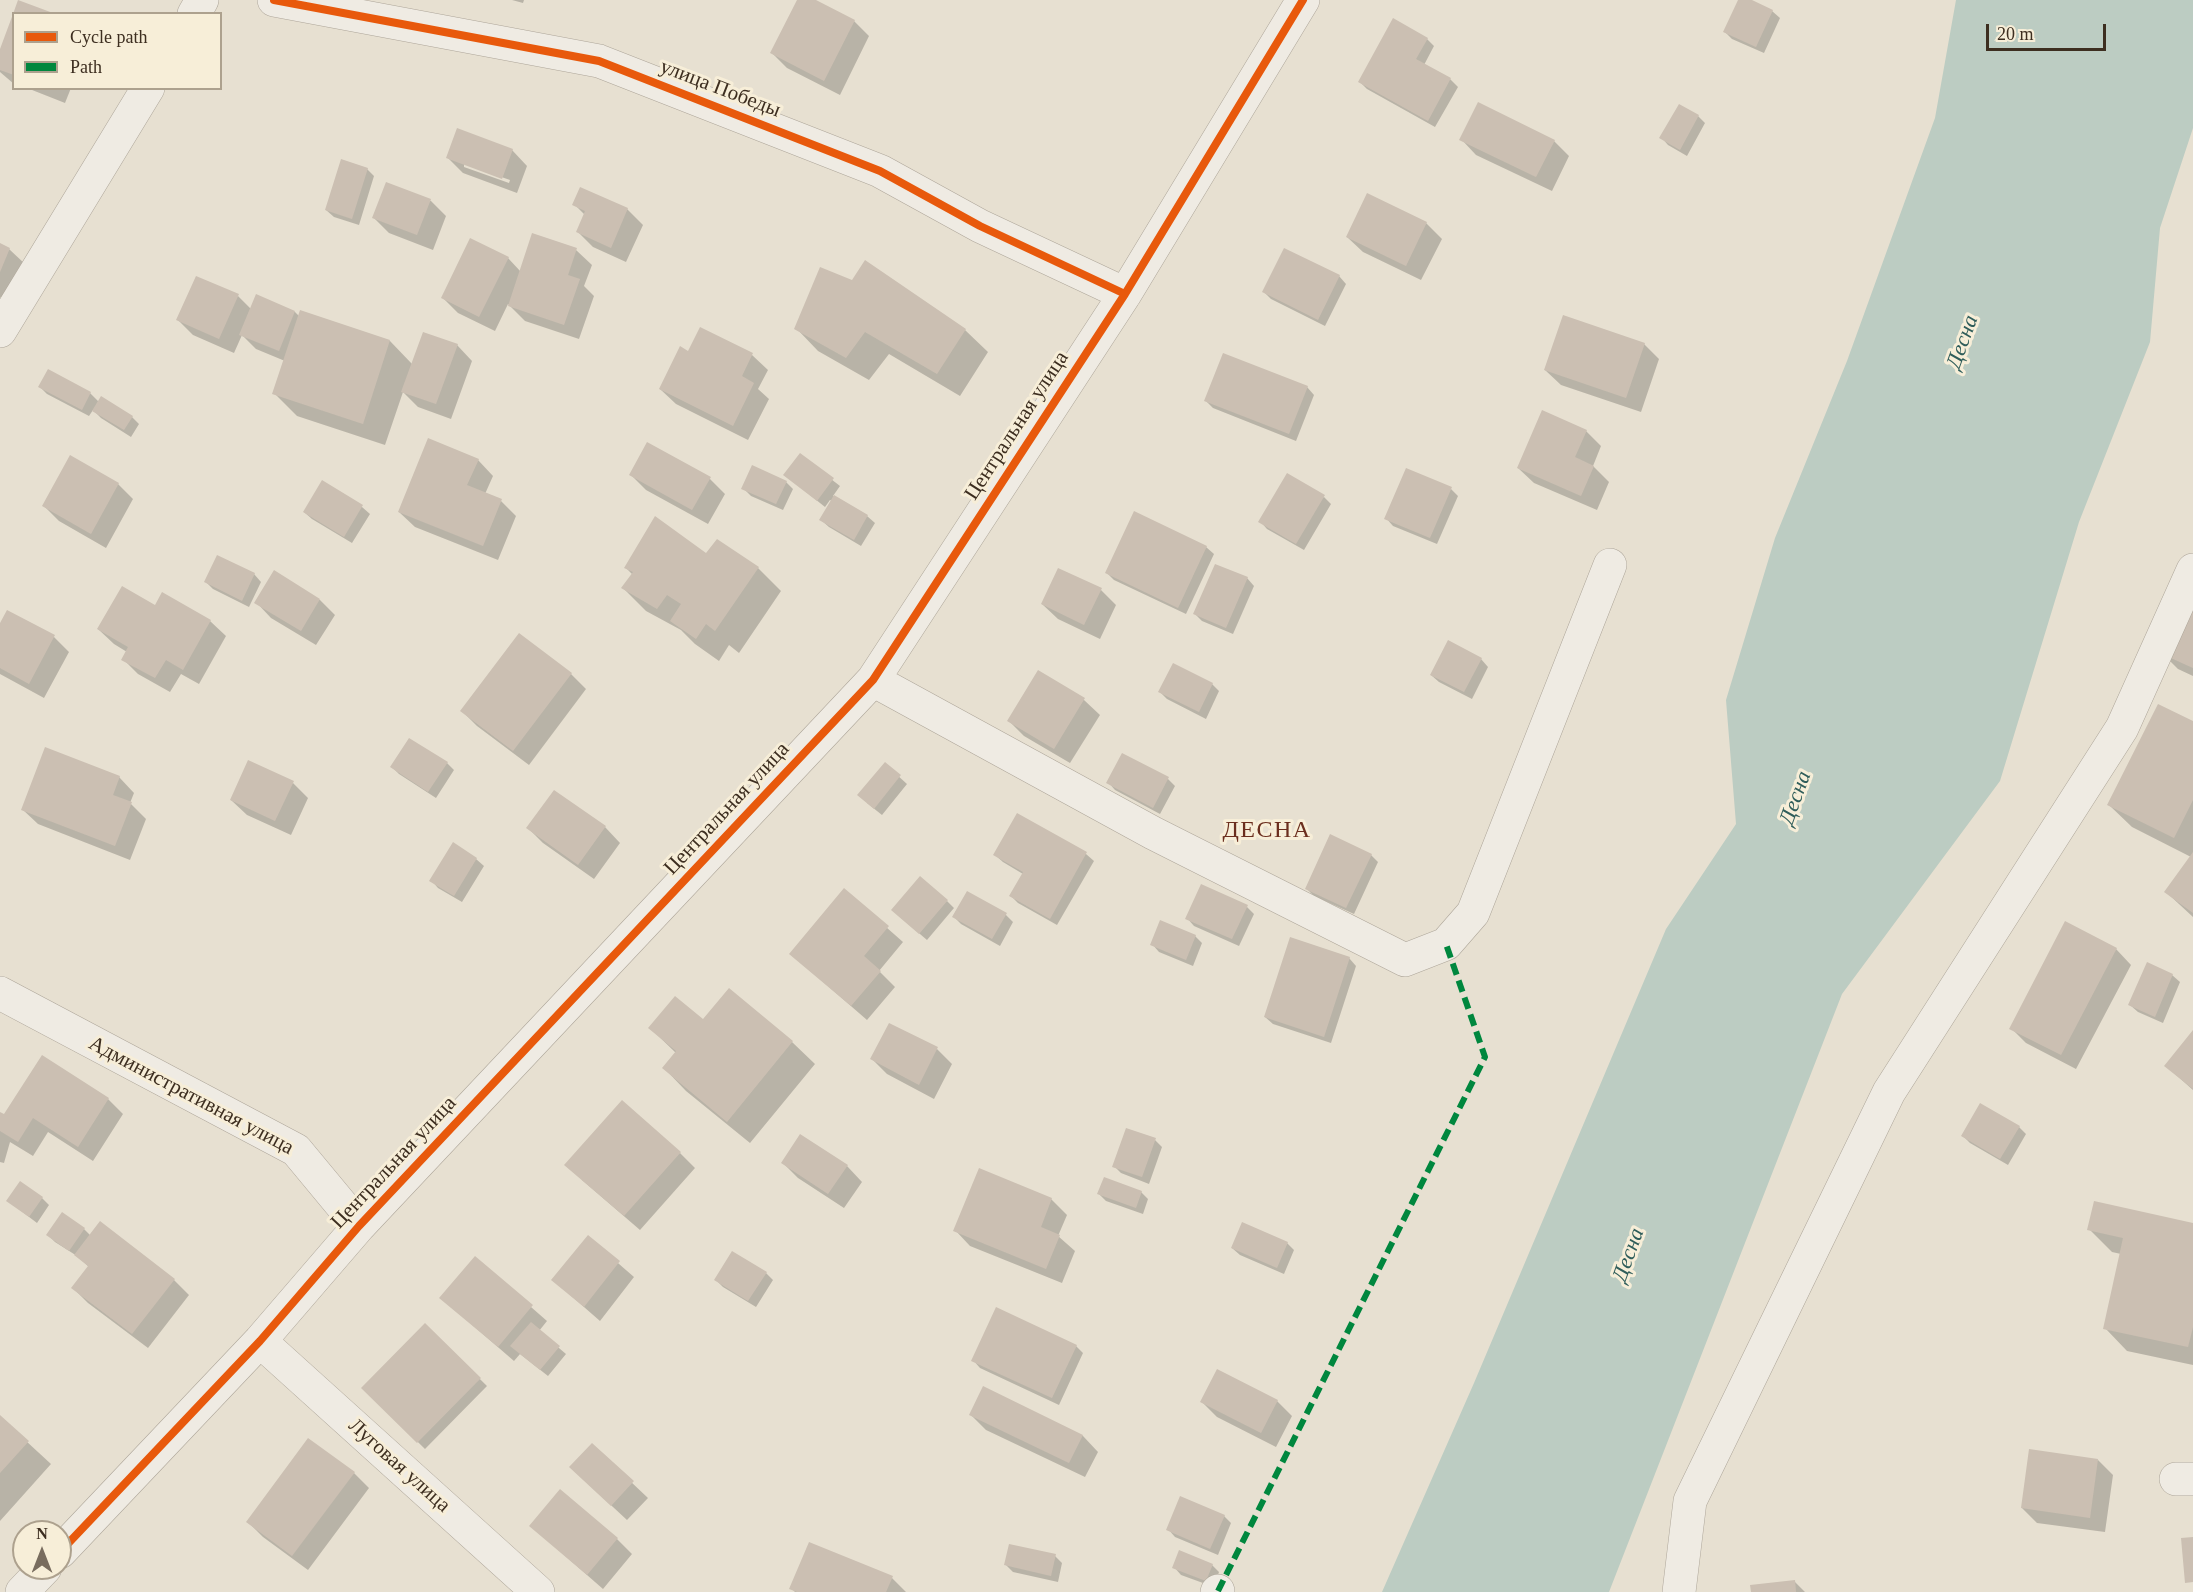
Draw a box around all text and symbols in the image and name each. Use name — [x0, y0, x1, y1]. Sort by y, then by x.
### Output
legend — [12, 12, 222, 90]
scale bar — [1989, 12, 2109, 50]
text: 20 m — [1997, 24, 2034, 44]
text: Cycle path — [70, 27, 147, 47]
street label: улица Победы — [656, 54, 784, 124]
text: Path — [70, 57, 102, 77]
water label: Десна — [1941, 312, 1985, 372]
street label: Центральная улица — [959, 347, 1075, 505]
street label: Центральная улица — [659, 737, 795, 881]
water label: Десна — [1774, 768, 1818, 828]
district label: ДЕСНА — [1222, 817, 1312, 845]
street label: Административная улица — [84, 1031, 298, 1161]
street label: Центральная улица — [326, 1091, 462, 1235]
water label: Десна — [1607, 1225, 1651, 1285]
street label: Луговая улица — [343, 1414, 455, 1518]
north arrow — [12, 1520, 72, 1580]
text: N — [36, 1525, 48, 1542]

